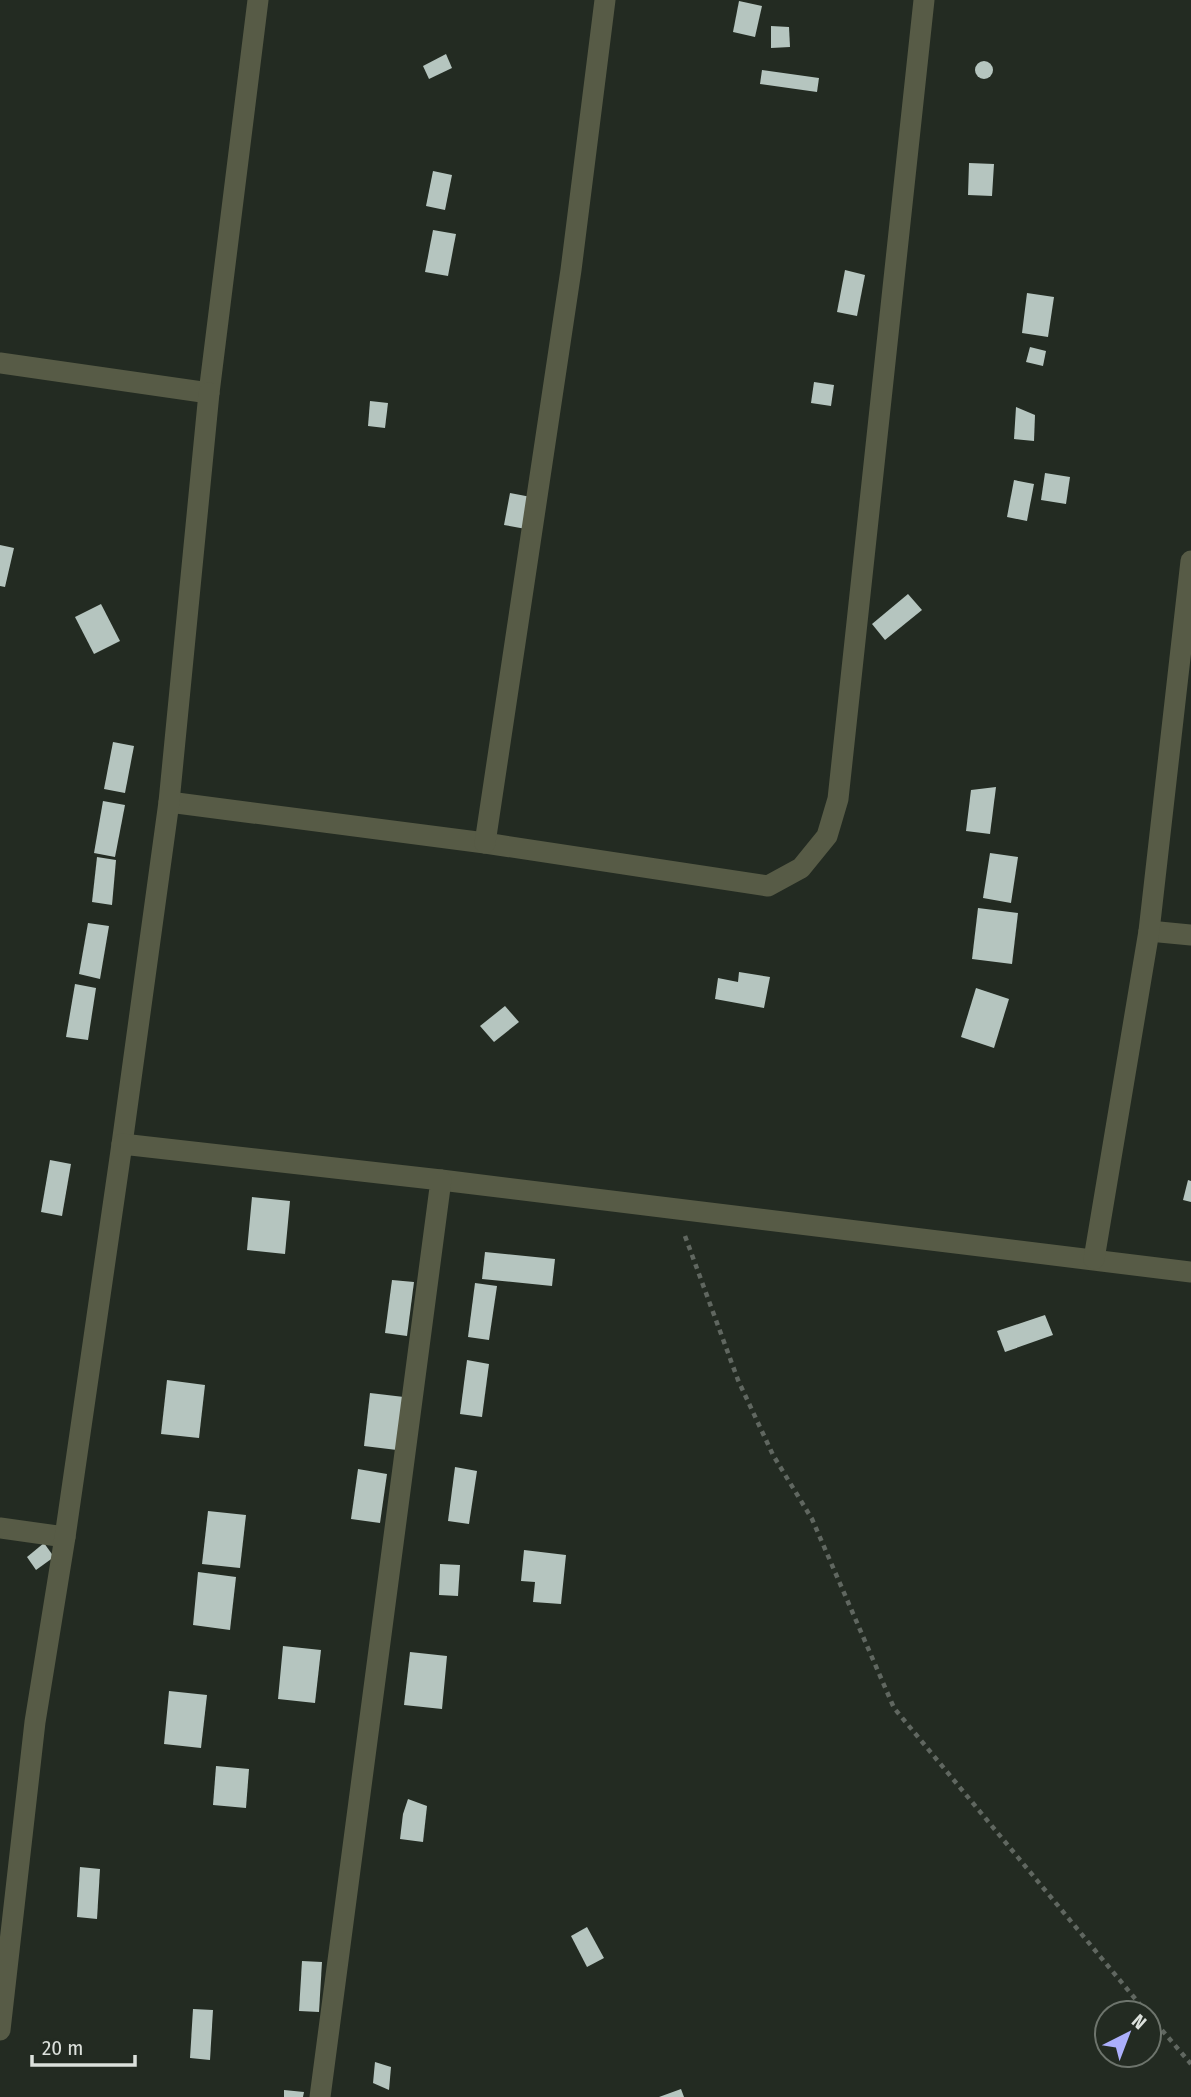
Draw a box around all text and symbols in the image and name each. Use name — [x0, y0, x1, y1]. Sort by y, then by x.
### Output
north arrow — [1093, 1999, 1163, 2069]
text: N — [1127, 2009, 1151, 2034]
scale bar — [32, 2024, 135, 2068]
text: 20 m — [42, 2035, 83, 2061]

